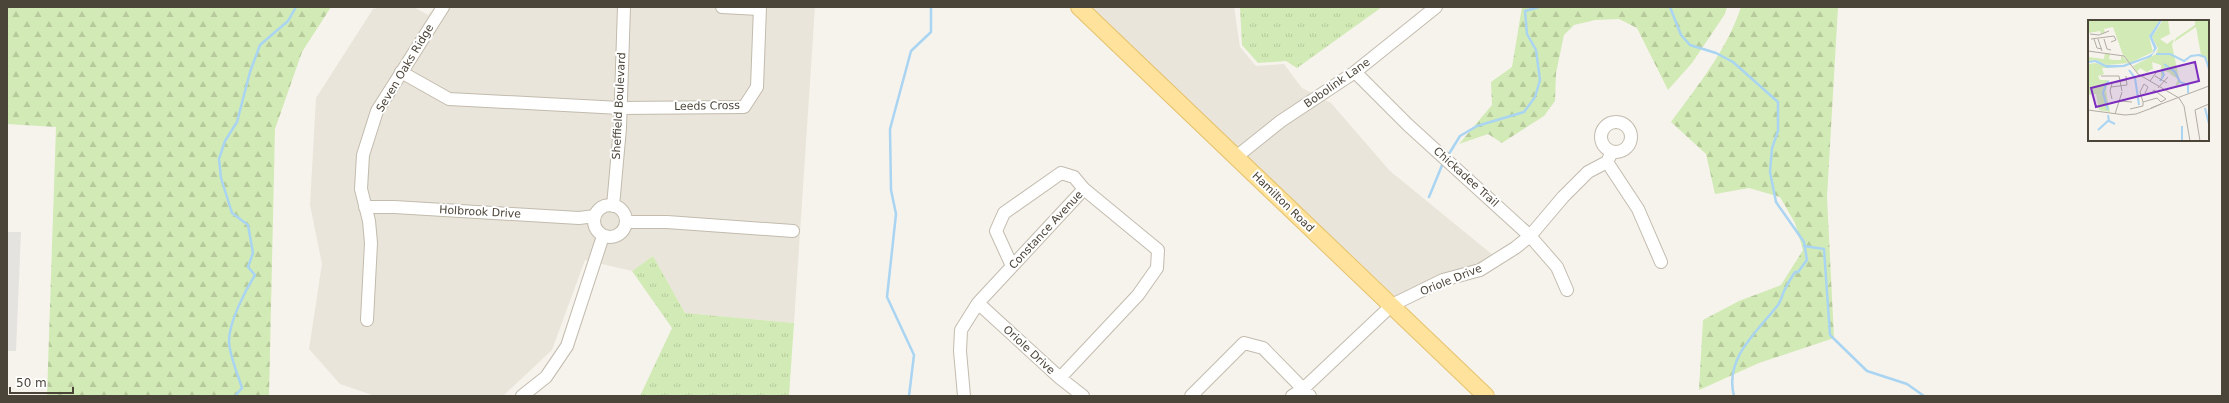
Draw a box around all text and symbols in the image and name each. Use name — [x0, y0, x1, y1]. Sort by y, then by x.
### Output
inset map — [2088, 20, 2209, 141]
street label: Seven Oaks Ridge — [374, 22, 436, 114]
street label: Sheffield Boulevard — [610, 52, 628, 160]
street label: Bobolink Lane — [1302, 55, 1373, 111]
street label: Leeds Cross — [674, 99, 740, 113]
street label: Chickadee Trail — [1431, 144, 1501, 210]
street label: Hamilton Road — [1249, 169, 1317, 235]
street label: Constance Avenue — [1006, 188, 1086, 272]
street label: Holbrook Drive — [439, 203, 521, 221]
street label: Oriole Drive — [1418, 262, 1484, 298]
street label: Oriole Drive — [1001, 323, 1058, 377]
scale bar — [10, 369, 73, 395]
text: 50 m — [16, 376, 47, 390]

